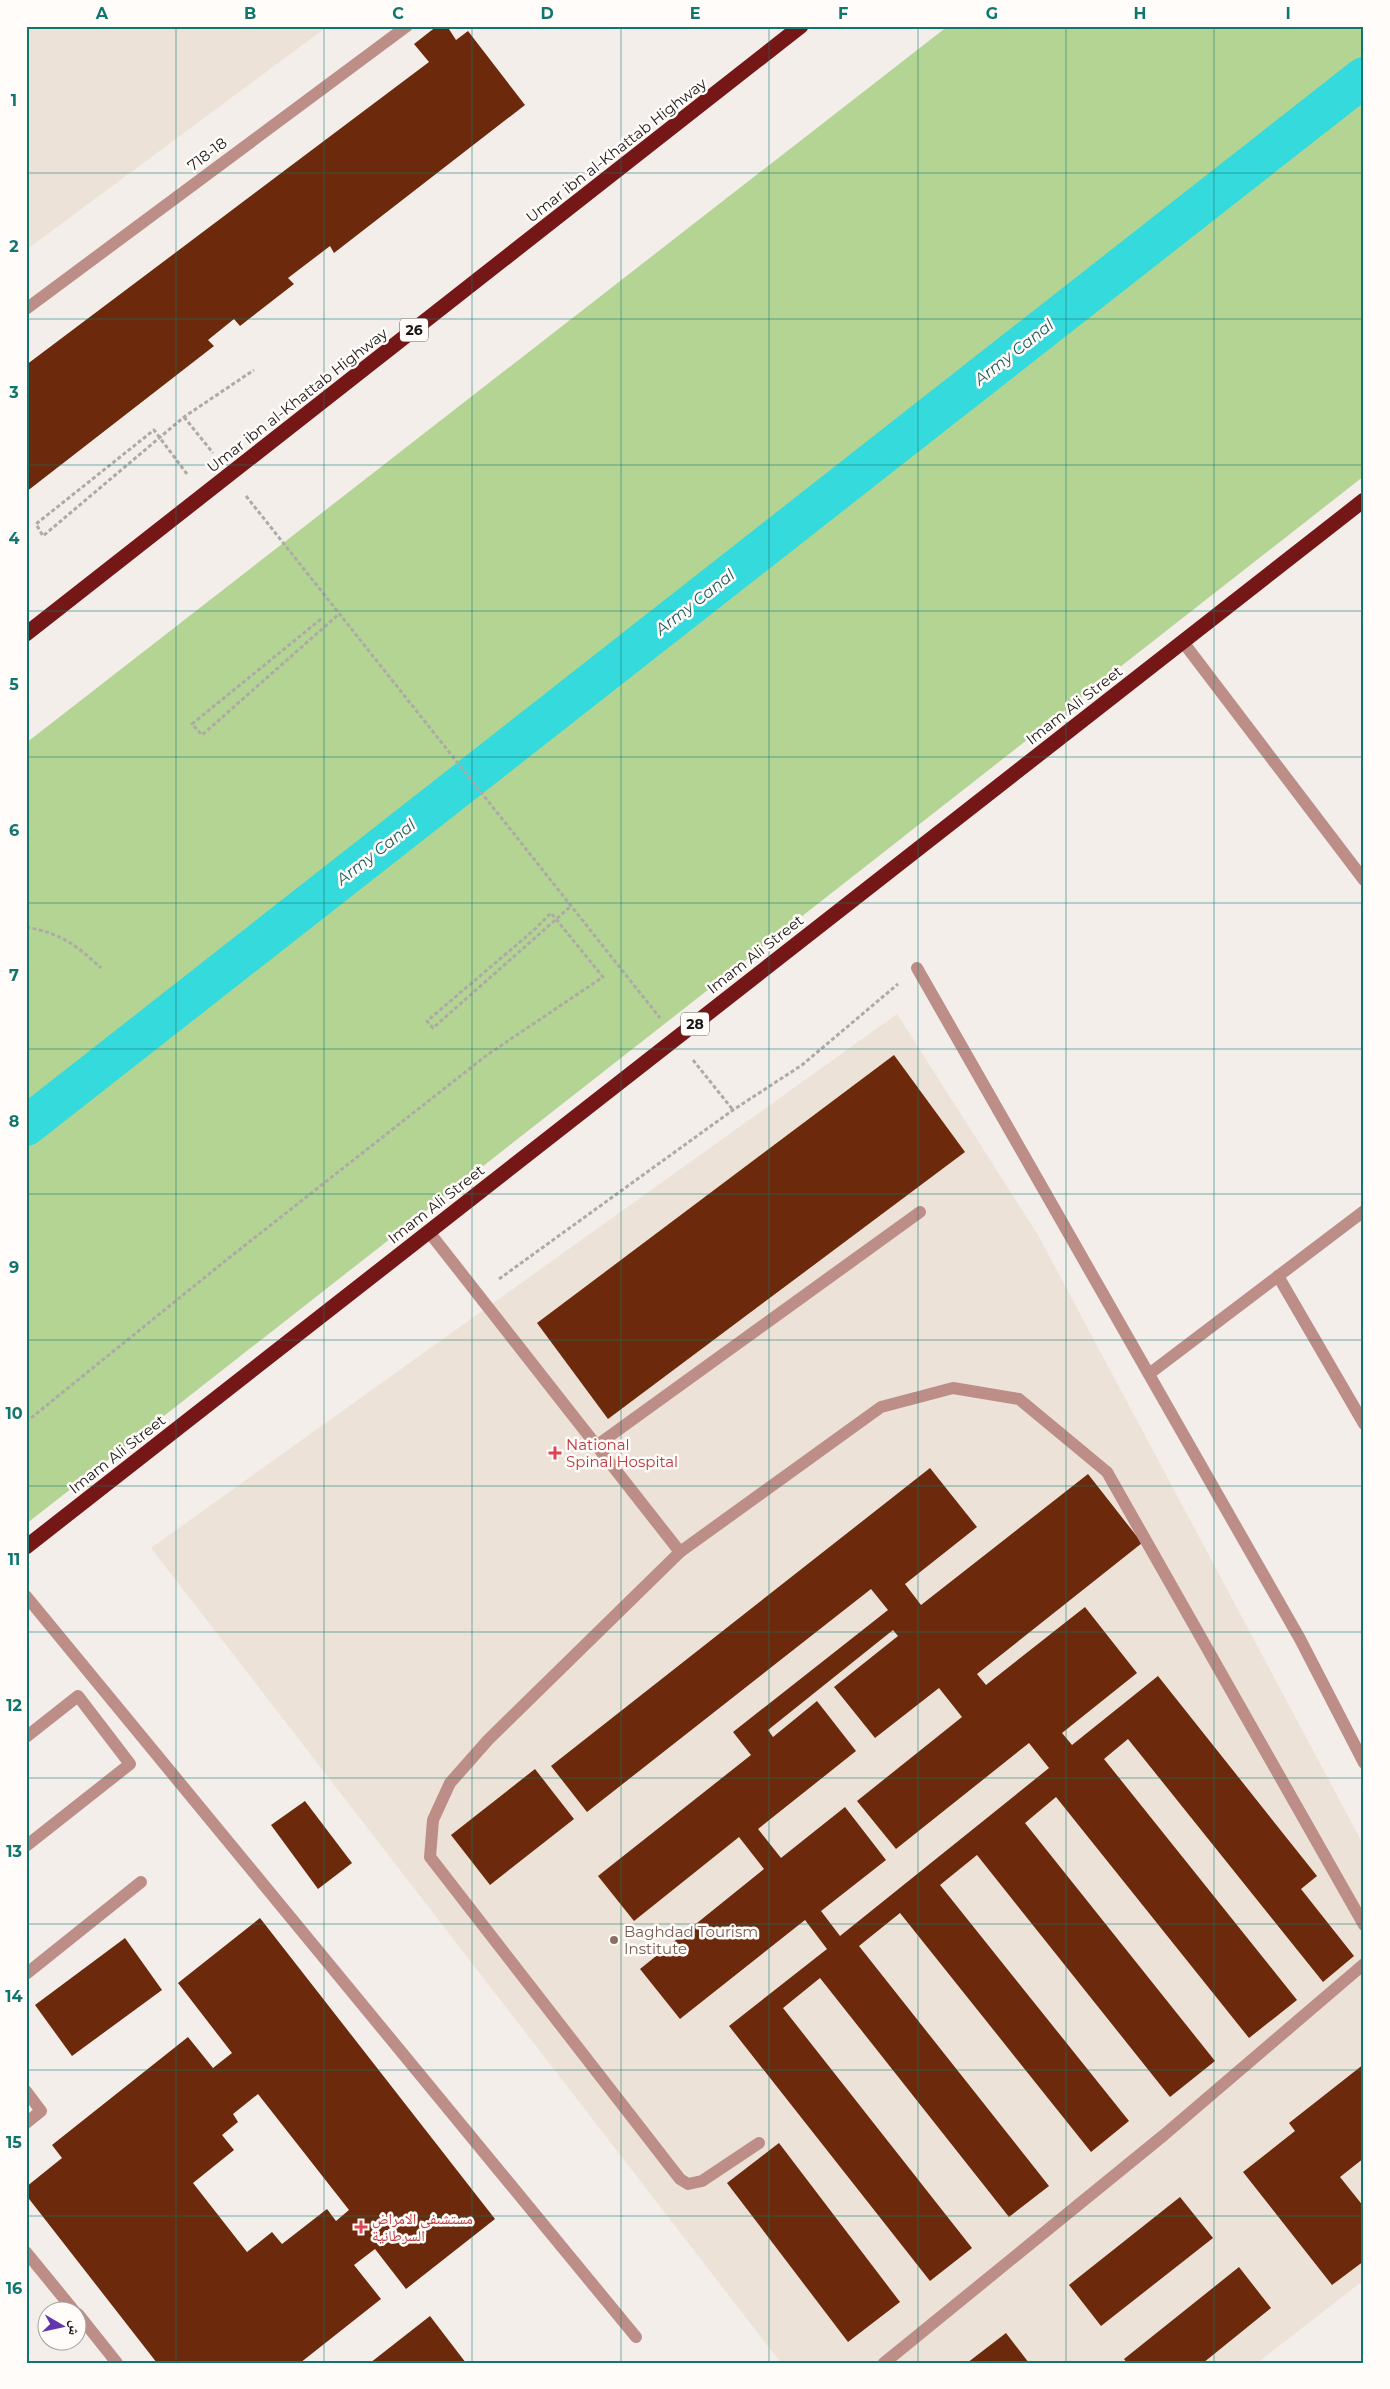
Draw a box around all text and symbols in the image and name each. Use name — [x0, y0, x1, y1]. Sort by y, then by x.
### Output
text: A — [95, 4, 109, 23]
text: B — [244, 4, 256, 23]
text: C — [392, 4, 404, 23]
text: D — [540, 4, 554, 23]
text: E — [690, 4, 700, 23]
text: F — [838, 4, 848, 23]
text: G — [986, 4, 998, 23]
text: H — [1134, 4, 1146, 23]
text: I — [1285, 4, 1291, 23]
street label: Umar ibn al-Khattab Highway — [522, 73, 711, 226]
text: 1 — [11, 91, 17, 110]
street label: 718-18 — [184, 133, 230, 175]
text: 2 — [9, 237, 19, 256]
water label: Army Canal — [970, 315, 1058, 389]
road number: 26 — [400, 318, 428, 342]
street label: Umar ibn al-Khattab Highway — [203, 323, 392, 476]
text: 3 — [8, 383, 19, 402]
text: 4 — [8, 529, 20, 548]
water label: Army Canal — [651, 565, 739, 639]
street label: Imam Ali Street — [1022, 661, 1126, 749]
text: 5 — [9, 675, 19, 694]
water label: Army Canal — [332, 815, 420, 889]
text: 6 — [9, 821, 19, 840]
street label: Imam Ali Street — [703, 910, 807, 998]
text: 7 — [9, 966, 19, 985]
road number: 28 — [681, 1012, 709, 1036]
text: 8 — [9, 1112, 19, 1131]
street label: Imam Ali Street — [384, 1160, 488, 1248]
text: 9 — [9, 1258, 19, 1277]
text: 10 — [5, 1404, 23, 1423]
street label: Imam Ali Street — [65, 1410, 169, 1498]
place label: National Spinal Hospital — [566, 1435, 678, 1471]
marker: National Spinal Hospital — [548, 1446, 562, 1460]
text: 11 — [8, 1550, 20, 1569]
text: 12 — [6, 1696, 22, 1715]
text: 13 — [6, 1842, 22, 1861]
place label: Baghdad Tourism Institute — [624, 1922, 758, 1958]
marker: Baghdad Tourism Institute — [608, 1934, 620, 1946]
text: 14 — [5, 1987, 23, 2006]
text: 15 — [6, 2133, 22, 2152]
place label: مستشىفى الامراض السرطانية — [372, 2209, 473, 2245]
marker: مستشىفى الامراض السرطانية — [354, 2220, 368, 2234]
text: 16 — [6, 2279, 22, 2298]
north arrow — [38, 2302, 88, 2352]
text: ش — [65, 2319, 85, 2337]

